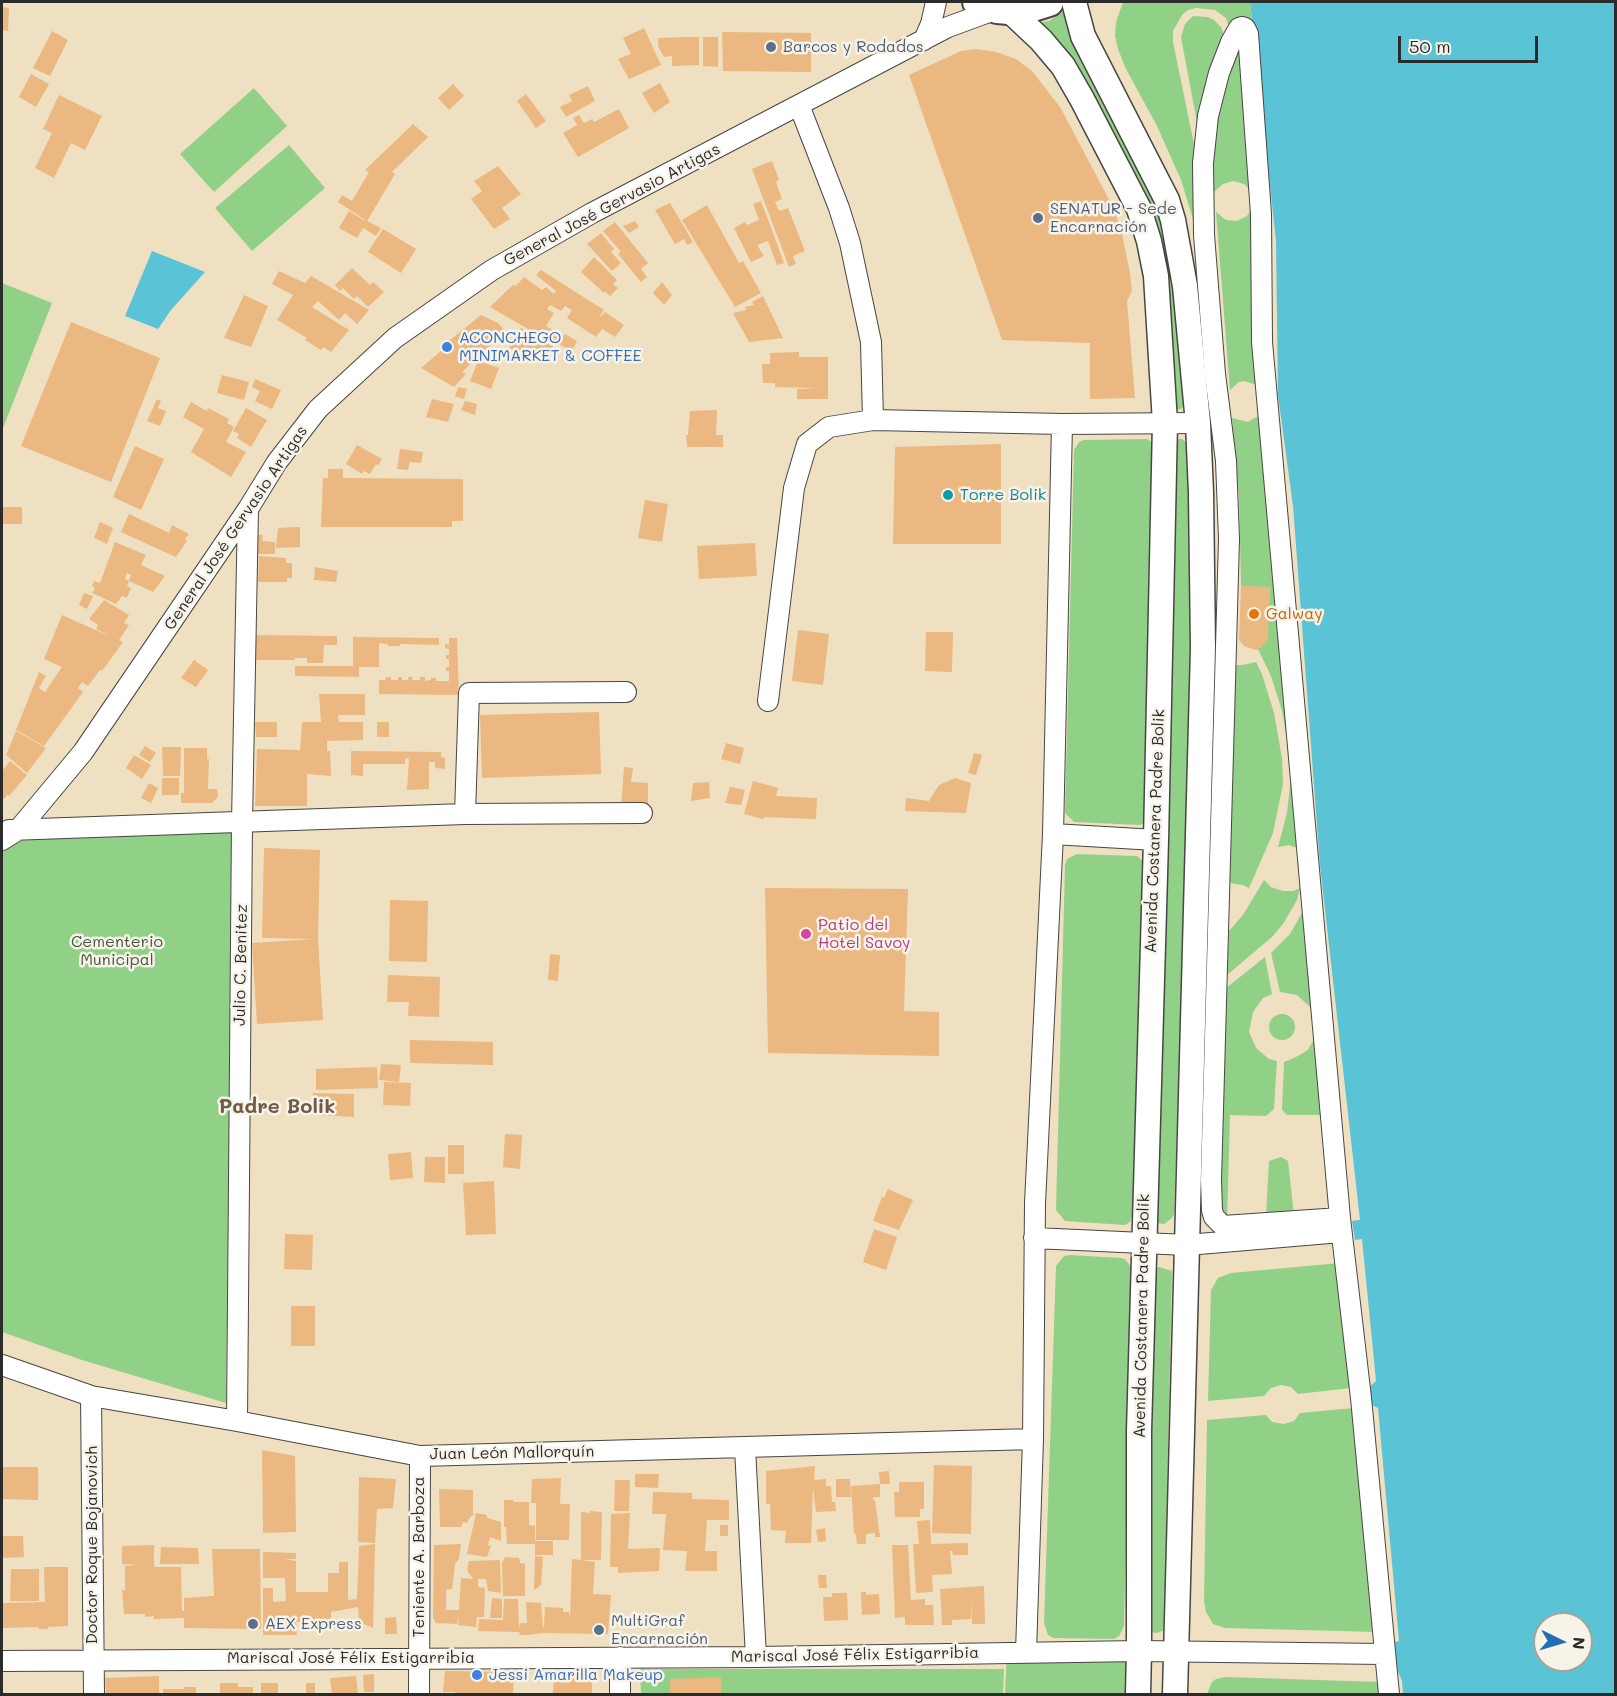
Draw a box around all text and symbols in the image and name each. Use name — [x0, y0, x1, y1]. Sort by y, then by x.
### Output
scale bar — [1401, 24, 1540, 62]
text: 50 m — [1409, 34, 1451, 58]
place label: Barcos y Rodados — [783, 37, 923, 57]
marker: Barcos y Rodados — [764, 40, 778, 54]
street label: General José Gervasio Artigas — [501, 140, 723, 270]
place label: SENATUR - Sede Encarnación — [1050, 199, 1177, 237]
marker: SENATUR - Sede Encarnación — [1031, 211, 1045, 225]
place label: ACONCHEGO MINIMARKET & COFFEE — [459, 328, 642, 366]
marker: ACONCHEGO MINIMARKET & COFFEE — [440, 340, 454, 354]
street label: General José Gervasio Artigas — [160, 422, 312, 634]
place label: Torre Bolik — [960, 485, 1046, 505]
marker: Torre Bolik — [941, 488, 955, 502]
place label: Galway — [1266, 604, 1323, 624]
marker: Galway — [1247, 607, 1261, 621]
street label: Avenida Costanera Padre Bolik — [1141, 709, 1169, 953]
street label: Julio C. Benitez — [230, 904, 252, 1026]
place label: Patio del Hotel Savoy — [818, 915, 910, 953]
marker: Patio del Hotel Savoy — [799, 927, 813, 941]
park label: Cementerio Municipal — [71, 932, 163, 970]
district label: Padre Bolik — [219, 1095, 335, 1119]
street label: Avenida Costanera Padre Bolik — [1130, 1194, 1154, 1438]
street label: Juan León Mallorquín — [430, 1442, 594, 1464]
street label: Doctor Roque Bojanovich — [82, 1446, 102, 1644]
street label: Teniente A. Barboza — [409, 1477, 429, 1637]
place label: MultiGraf Encarnación — [611, 1611, 708, 1649]
north arrow — [1533, 1612, 1593, 1672]
place label: AEX Express — [265, 1614, 362, 1634]
marker: AEX Express — [246, 1617, 260, 1631]
marker: MultiGraf Encarnación — [592, 1623, 606, 1637]
text: N — [1568, 1636, 1590, 1650]
street label: Mariscal José Félix Estigarribia — [731, 1643, 979, 1667]
street label: Mariscal José Félix Estigarribia — [227, 1648, 475, 1668]
place label: Jessi Amarilla Makeup — [489, 1665, 663, 1685]
marker: Jessi Amarilla Makeup — [470, 1668, 484, 1682]

